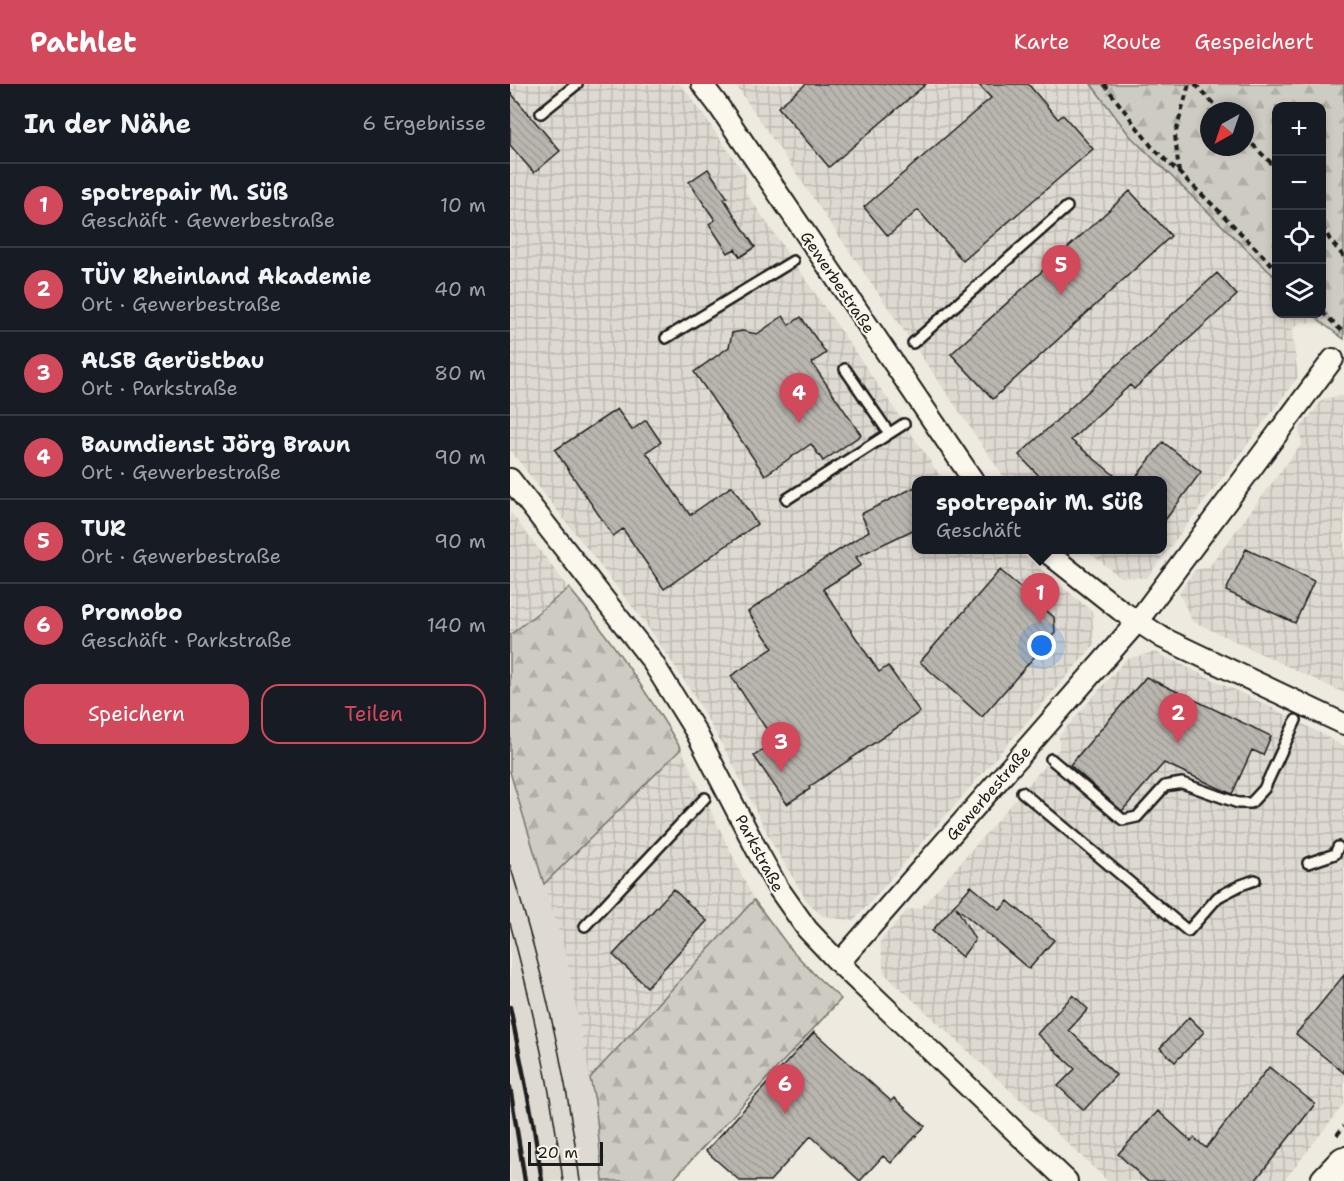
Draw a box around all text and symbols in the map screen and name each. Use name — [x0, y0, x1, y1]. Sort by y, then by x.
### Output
text: Pathlet — [30, 23, 137, 61]
text: Karte — [1014, 28, 1069, 56]
text: Route — [1102, 28, 1161, 56]
text: Gespeichert — [1194, 28, 1314, 56]
north arrow — [1200, 102, 1254, 156]
map controls — [1272, 102, 1326, 318]
button: + — [1272, 102, 1326, 156]
text: In der Nähe — [24, 106, 191, 141]
text: 6 Ergebnisse — [362, 110, 486, 136]
button: − — [1272, 156, 1326, 210]
text: spotrepair M. Süß — [81, 178, 288, 207]
text: 1 — [39, 192, 48, 218]
text: 10 m — [440, 192, 486, 218]
text: Geschäft · Gewerbestraße — [81, 207, 335, 233]
button: locate — [1272, 210, 1326, 264]
street label: Gewerbestraße — [796, 227, 880, 338]
pin: 5 — [1042, 246, 1080, 295]
text: TÜV Rheinland Akademie — [81, 262, 371, 291]
button: layers — [1272, 264, 1326, 318]
text: 2 — [37, 276, 51, 302]
text: 40 m — [434, 276, 486, 302]
text: Ort · Gewerbestraße — [81, 291, 281, 317]
text: ALSB Gerüstbau — [81, 346, 265, 375]
text: 3 — [37, 360, 51, 386]
text: 80 m — [434, 360, 486, 386]
pin: 4 — [780, 374, 818, 423]
text: Ort · Parkstraße — [81, 375, 238, 401]
text: Baumdienst Jörg Braun — [81, 430, 350, 459]
text: 4 — [37, 444, 51, 470]
text: 90 m — [434, 444, 486, 470]
text: Ort · Gewerbestraße — [81, 459, 281, 485]
popup — [912, 476, 1167, 554]
text: spotrepair M. Süß — [936, 488, 1143, 517]
text: TUR — [81, 514, 126, 543]
text: Geschäft — [936, 517, 1022, 543]
text: 5 — [37, 528, 50, 554]
text: 90 m — [434, 528, 486, 554]
text: Ort · Gewerbestraße — [81, 543, 281, 569]
pin: 1 — [1020, 574, 1060, 623]
text: Promobo — [81, 598, 182, 627]
text: 6 — [37, 612, 51, 638]
text: 140 m — [427, 612, 486, 638]
text: Geschäft · Parkstraße — [81, 627, 292, 653]
your location — [1027, 631, 1056, 660]
button: Speichern — [24, 684, 249, 744]
button: Teilen — [261, 684, 486, 744]
pin: 2 — [1158, 694, 1198, 743]
pin: 3 — [762, 722, 800, 772]
street label: Gewerbestraße — [941, 742, 1035, 845]
street label: Parkstraße — [730, 811, 789, 895]
pin: 6 — [766, 1064, 804, 1114]
scale bar — [528, 1139, 603, 1166]
text: 20 m — [537, 1142, 578, 1163]

